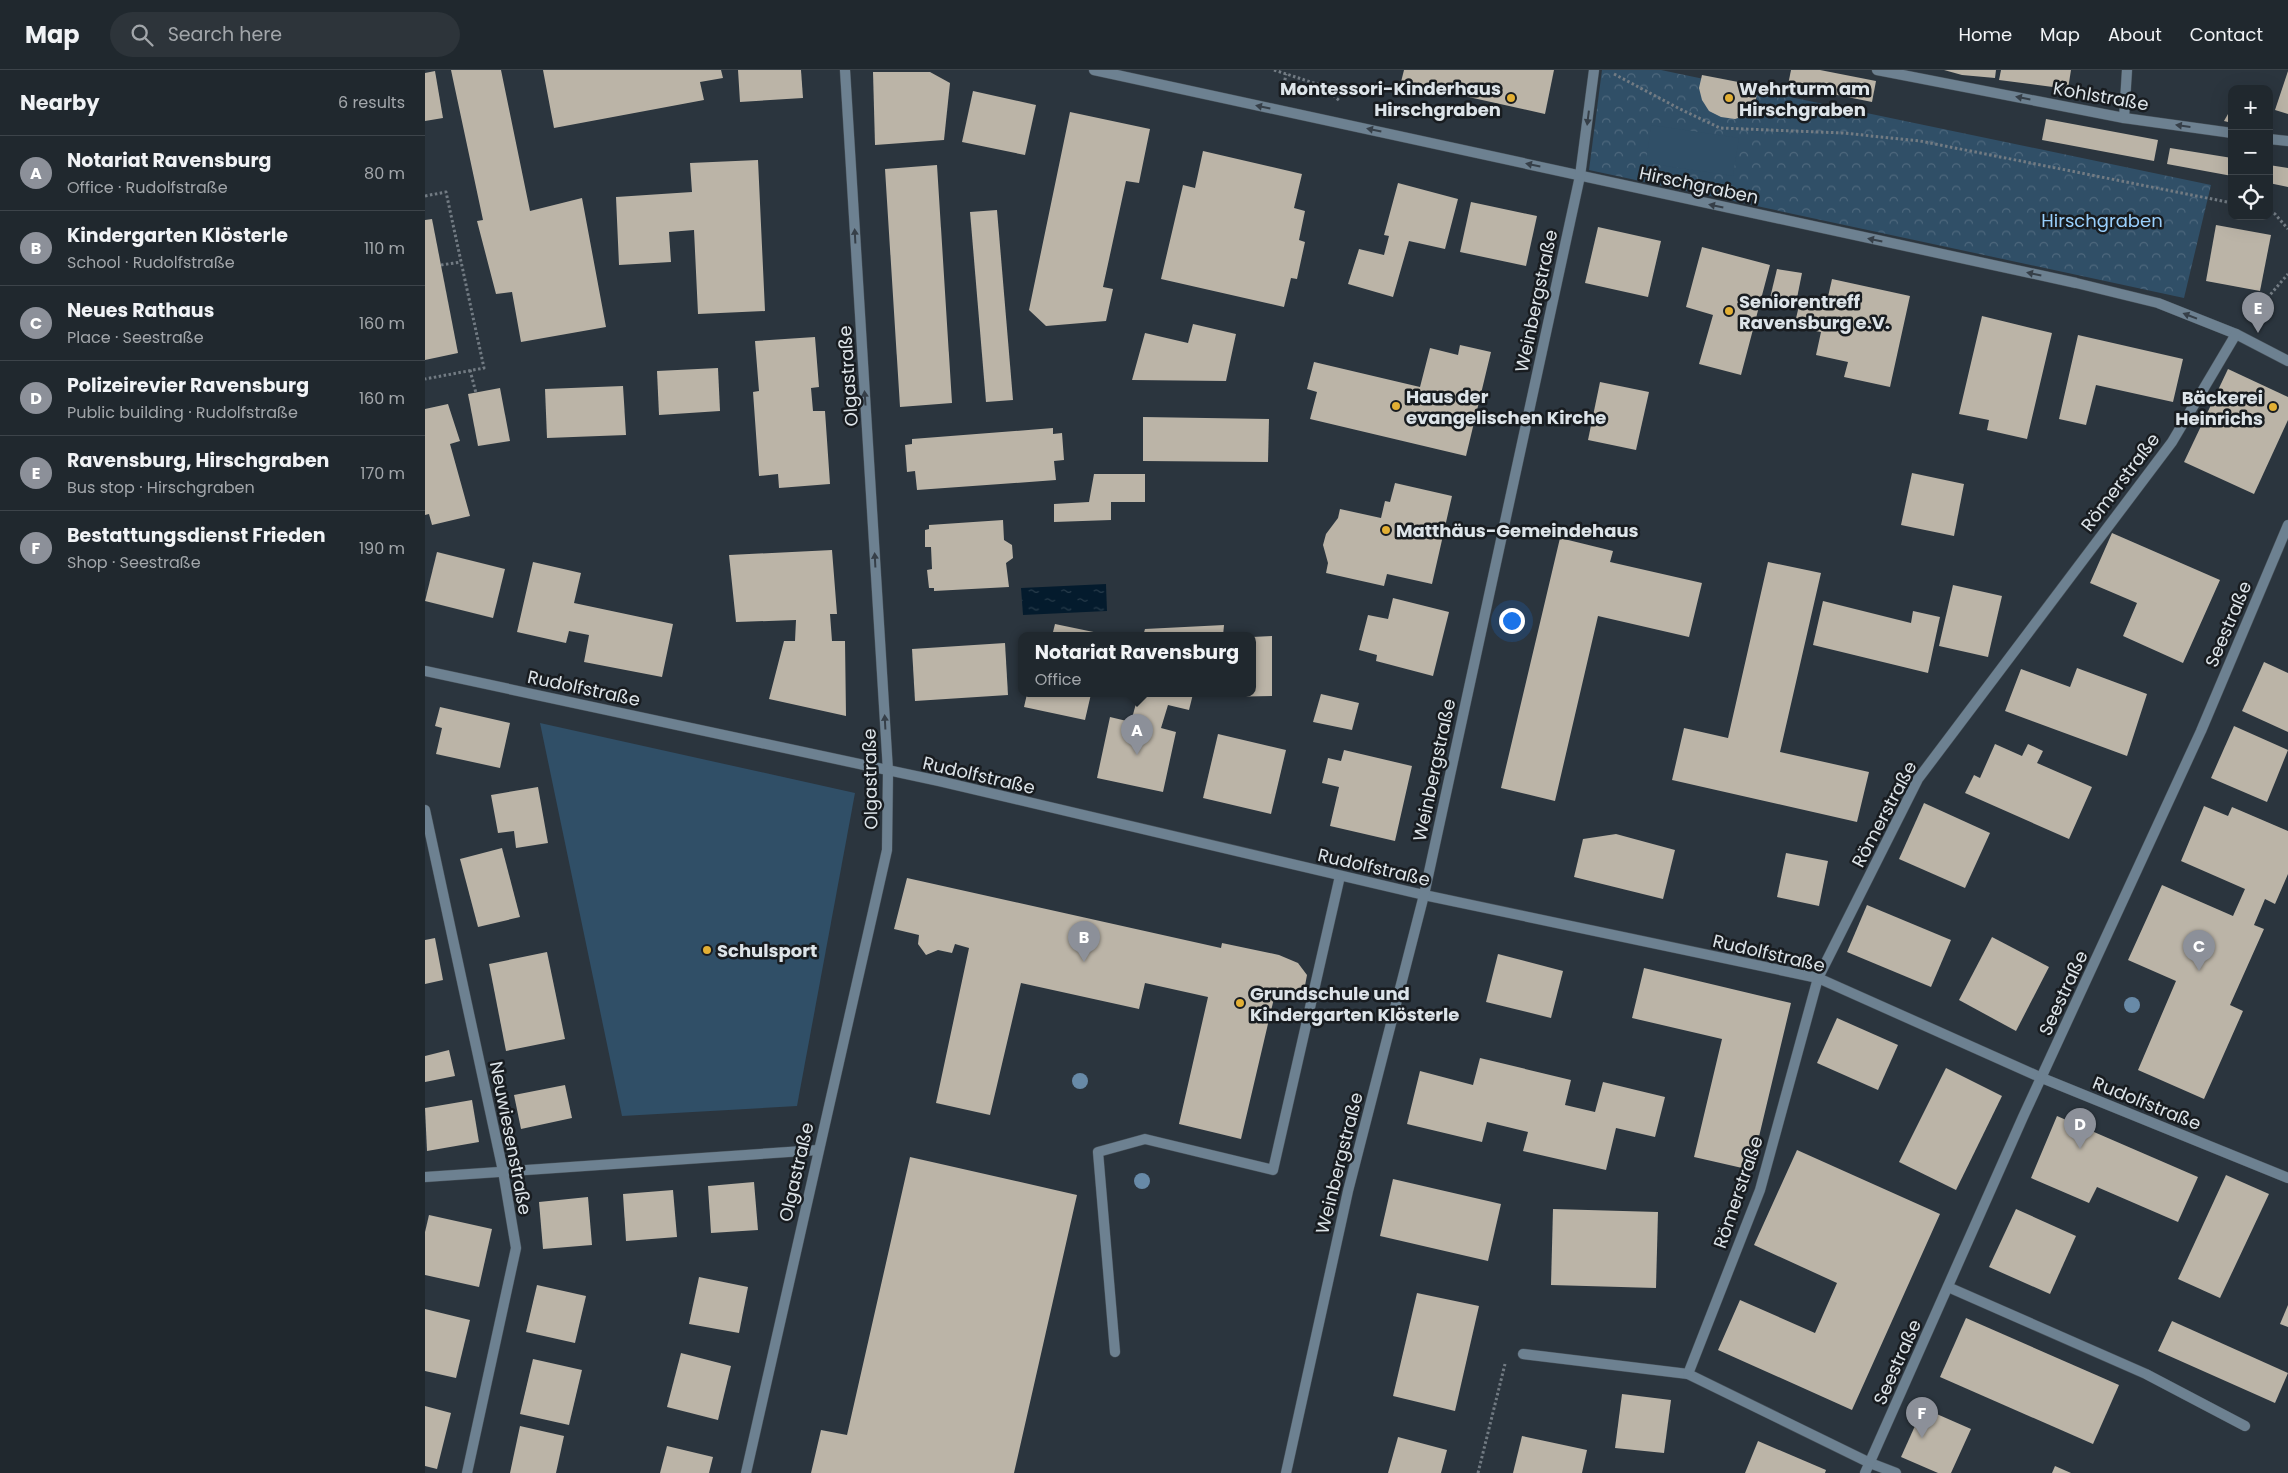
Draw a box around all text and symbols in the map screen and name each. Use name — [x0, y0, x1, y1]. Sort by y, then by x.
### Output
search box — [110, 12, 460, 57]
text: Map — [25, 18, 80, 51]
icon: search — [128, 21, 156, 49]
text: Search here — [168, 21, 282, 48]
text: Home — [1958, 22, 2012, 47]
text: Map — [2040, 22, 2080, 47]
text: About — [2108, 22, 2162, 47]
text: Contact — [2190, 22, 2263, 47]
street label: Kohlstraße — [2051, 75, 2151, 117]
place label: Montessori-Kinderhaus Hirschgraben — [1280, 76, 1501, 122]
place label: Wehrturm am Hirschgraben — [1739, 76, 1870, 122]
map controls — [2228, 85, 2273, 220]
button: + — [2228, 85, 2273, 130]
text: Nearby — [20, 88, 100, 117]
text: 6 results — [338, 91, 405, 114]
marker: Montessori-Kinderhaus Hirschgraben — [1505, 92, 1517, 104]
marker: Wehrturm am Hirschgraben — [1723, 92, 1735, 104]
one-way arrow — [2015, 94, 2031, 102]
one-way arrow — [1256, 103, 1271, 111]
one-way arrow — [1584, 111, 1592, 127]
one-way arrow — [2175, 122, 2191, 130]
one-way arrow — [1365, 126, 1381, 134]
button: − — [2228, 130, 2273, 175]
text: Notariat Ravensburg — [67, 147, 271, 174]
street label: Hirschgraben — [1637, 160, 1761, 210]
one-way arrow — [1525, 161, 1540, 169]
text: A — [30, 162, 42, 185]
text: 80 m — [364, 162, 405, 185]
button: locate — [2228, 175, 2273, 220]
text: Office · Rudolfstraße — [67, 176, 228, 199]
one-way arrow — [1708, 201, 1724, 209]
park label: Hirschgraben — [2041, 208, 2163, 233]
text: Kindergarten Klösterle — [67, 222, 288, 249]
one-way arrow — [851, 227, 859, 243]
street label: Weinbergstraße — [1509, 227, 1563, 375]
one-way arrow — [1867, 236, 1882, 244]
text: B — [31, 237, 41, 260]
text: 110 m — [364, 237, 405, 260]
text: School · Rudolfstraße — [67, 251, 235, 274]
one-way arrow — [2026, 270, 2041, 278]
place label: Seniorentreff Ravensburg e.V. — [1739, 289, 1890, 335]
pin: E — [2242, 292, 2274, 333]
text: Neues Rathaus — [67, 297, 214, 324]
marker: Seniorentreff Ravensburg e.V. — [1723, 305, 1735, 317]
text: C — [30, 312, 42, 335]
text: 160 m — [359, 312, 405, 335]
one-way arrow — [2183, 312, 2197, 320]
street label: Olgastraße — [832, 325, 864, 427]
text: Place · Seestraße — [67, 326, 204, 349]
text: Polizeirevier Ravensburg — [67, 372, 309, 399]
place label: Haus der evangelischen Kirche — [1406, 384, 1606, 430]
place label: Bäckerei Heinrichs — [2175, 385, 2263, 431]
text: D — [30, 387, 42, 410]
text: 160 m — [359, 387, 405, 410]
one-way arrow — [861, 389, 869, 405]
marker: Haus der evangelischen Kirche — [1390, 400, 1402, 412]
text: Public building · Rudolfstraße — [67, 401, 298, 424]
marker: Bäckerei Heinrichs — [2267, 401, 2279, 413]
street label: Römerstraße — [2075, 428, 2165, 536]
text: Ravensburg, Hirschgraben — [67, 447, 329, 474]
text: E — [32, 462, 40, 485]
text: 170 m — [360, 462, 405, 485]
text: Bus stop · Hirschgraben — [67, 476, 255, 499]
place label: Matthäus-Gemeindehaus — [1396, 518, 1639, 543]
text: Bestattungsdienst Frieden — [67, 522, 326, 549]
marker: Matthäus-Gemeindehaus — [1380, 524, 1392, 536]
text: F — [32, 537, 40, 560]
text: 190 m — [359, 537, 405, 560]
text: Shop · Seestraße — [67, 551, 201, 574]
one-way arrow — [871, 552, 879, 568]
street label: Seestraße — [2199, 577, 2257, 671]
your location — [1499, 608, 1525, 634]
popup — [1018, 632, 1256, 697]
text: Notariat Ravensburg — [1035, 639, 1239, 666]
street label: Rudolfstraße — [525, 664, 643, 712]
text: Office — [1035, 668, 1081, 691]
street label: Weinbergstraße — [1407, 696, 1461, 844]
one-way arrow — [881, 714, 889, 730]
pin: A — [1121, 714, 1153, 755]
street label: Olgastraße — [857, 728, 883, 830]
street label: Rudolfstraße — [920, 750, 1038, 800]
street label: Römerstraße — [1845, 756, 1923, 872]
street label: Rudolfstraße — [1315, 842, 1433, 892]
pin: B — [1068, 921, 1100, 962]
street label: Rudolfstraße — [1710, 928, 1828, 978]
pin: C — [2183, 930, 2215, 971]
place label: Schulsport — [717, 938, 817, 963]
marker: Schulsport — [701, 944, 713, 956]
street label: Seestraße — [2032, 946, 2094, 1040]
place label: Grundschule und Kindergarten Klösterle — [1250, 981, 1459, 1027]
marker: Grundschule und Kindergarten Klösterle — [1234, 997, 1246, 1009]
street label: Neuwiesenstraße — [484, 1059, 538, 1217]
street label: Rudolfstraße — [2089, 1070, 2205, 1136]
street label: Weinbergstraße — [1309, 1090, 1369, 1236]
pin: D — [2064, 1108, 2096, 1149]
street label: Olgastraße — [772, 1120, 820, 1224]
street label: Römerstraße — [1707, 1133, 1769, 1251]
street label: Seestraße — [1867, 1315, 1927, 1409]
pin: F — [1906, 1397, 1938, 1438]

